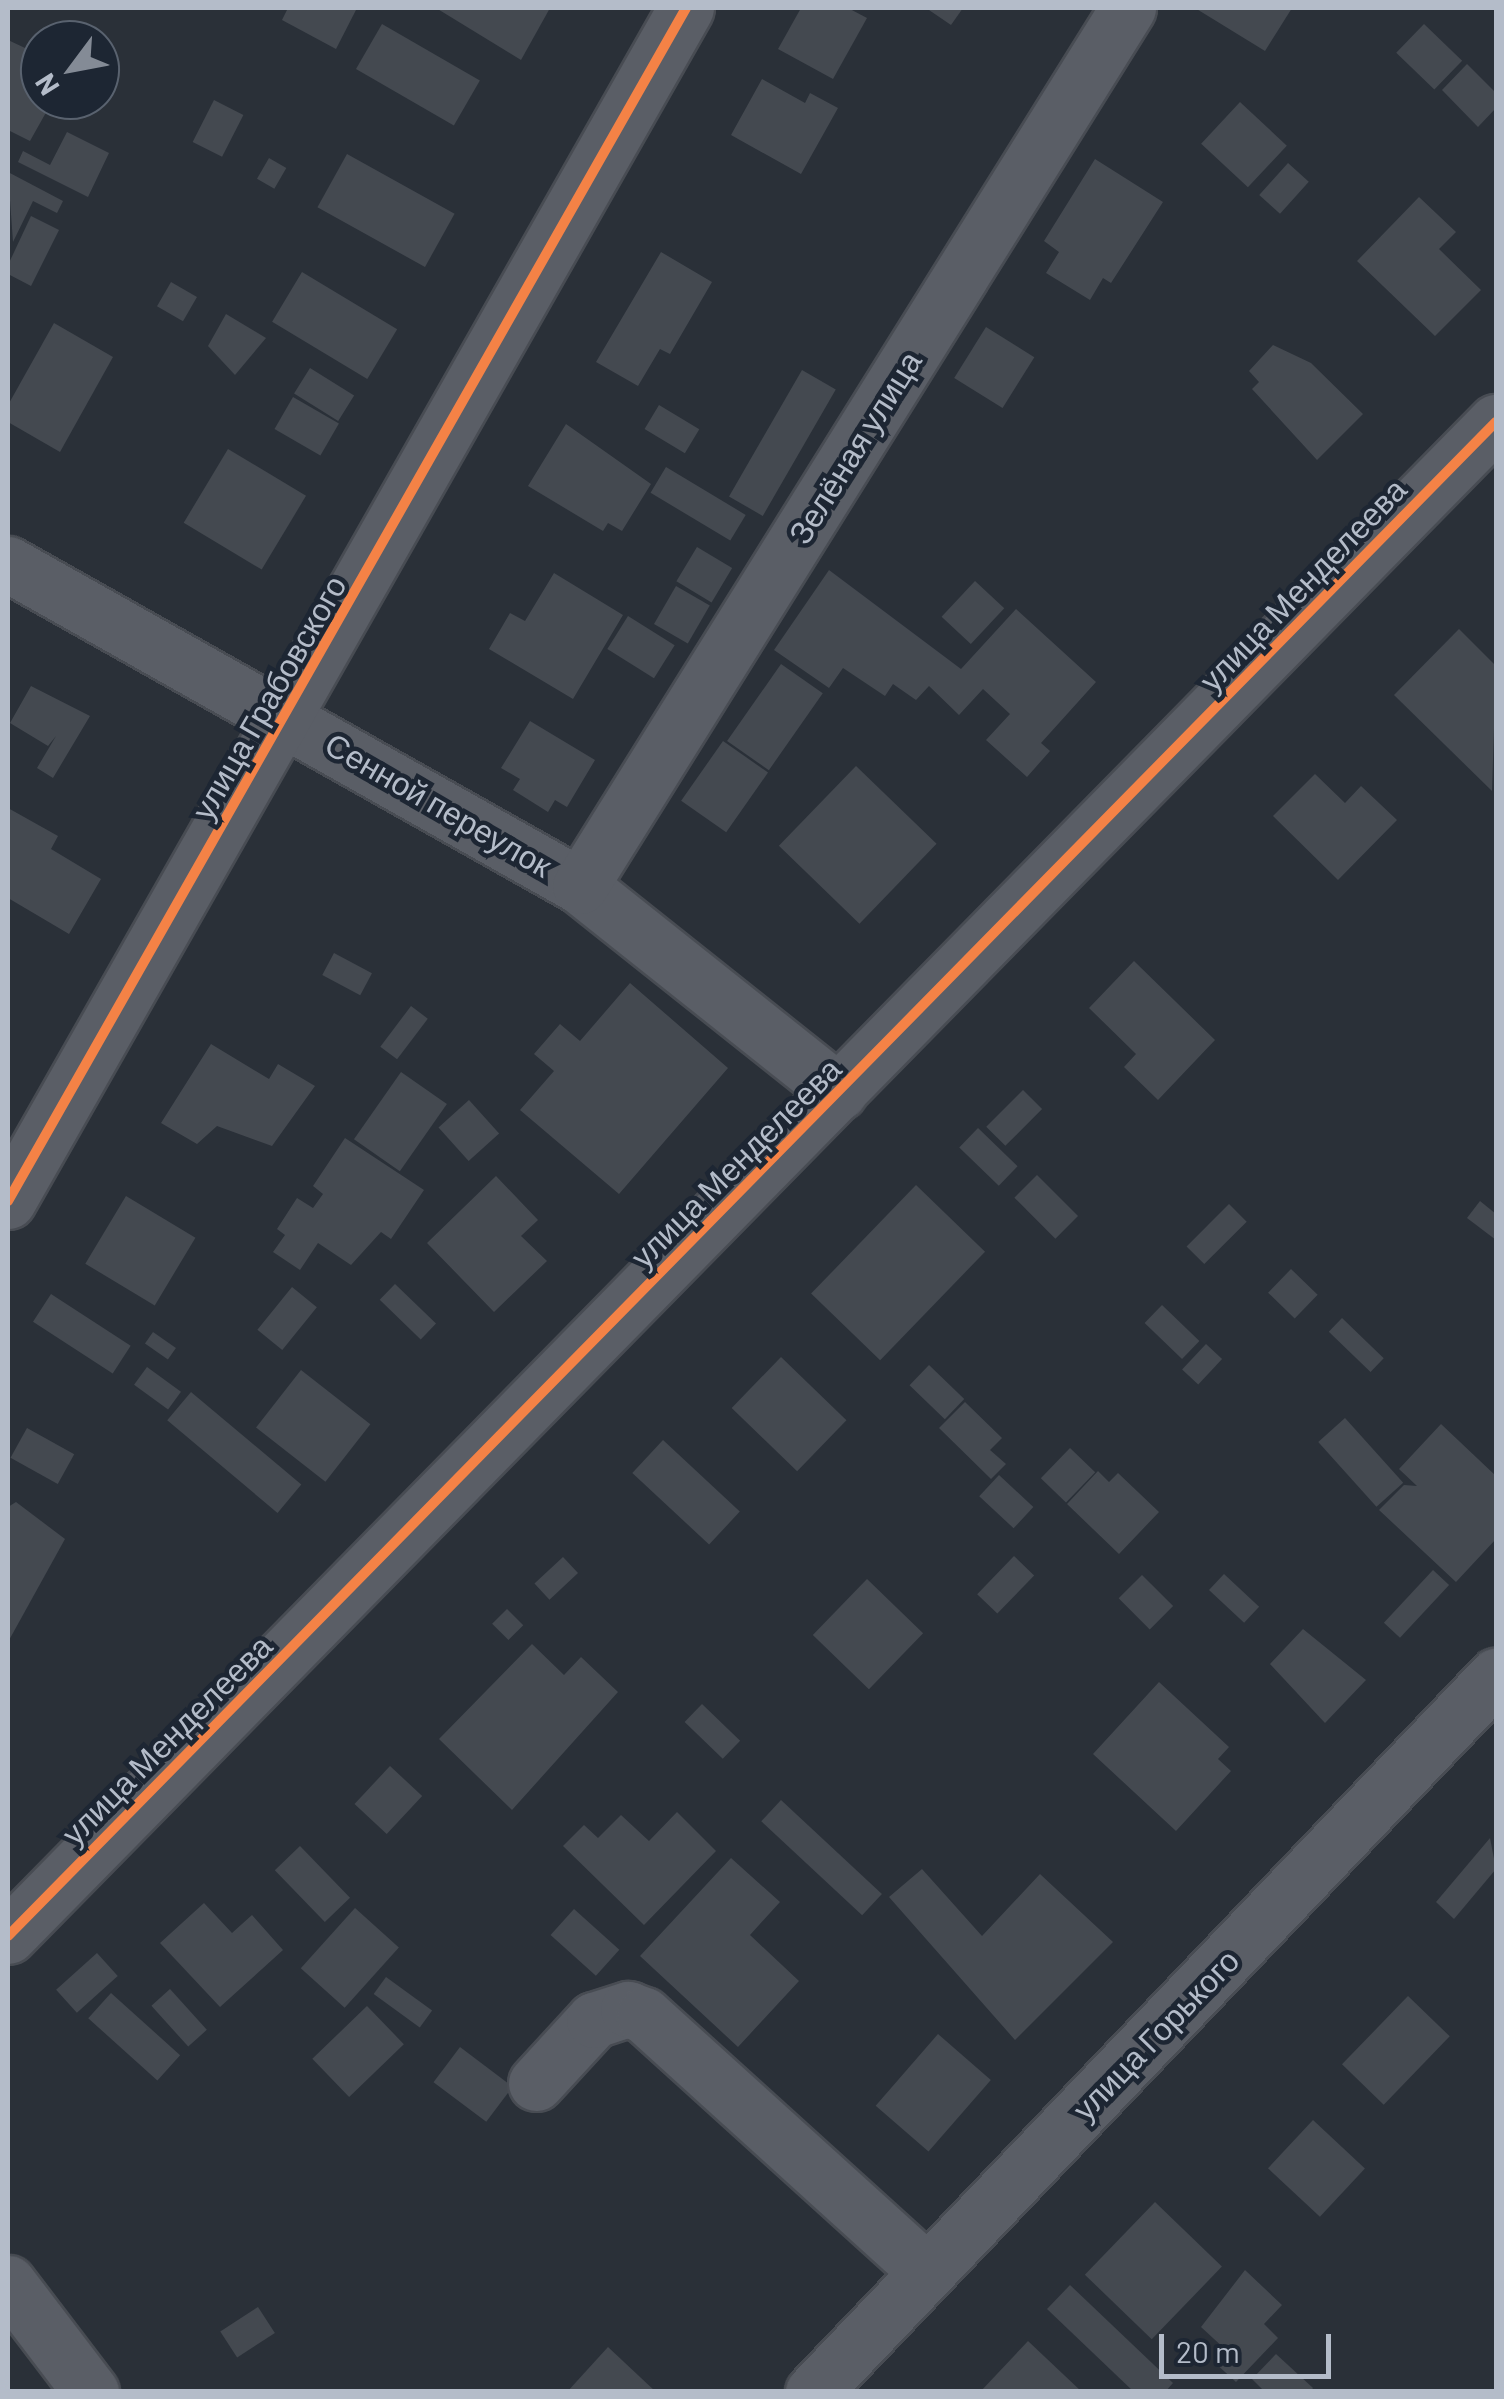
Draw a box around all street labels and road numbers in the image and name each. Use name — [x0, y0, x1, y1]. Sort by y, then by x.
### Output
street label: Зелёная улица — [780, 344, 928, 550]
street label: улица Менделеева — [1191, 470, 1413, 698]
street label: улица Грабовского — [183, 568, 353, 826]
street label: Сенной переулок — [319, 724, 559, 884]
street label: улица Менделеева — [622, 1049, 848, 1275]
street label: улица Менделеева — [53, 1626, 279, 1852]
street label: улица Горького — [1064, 1941, 1246, 2127]

